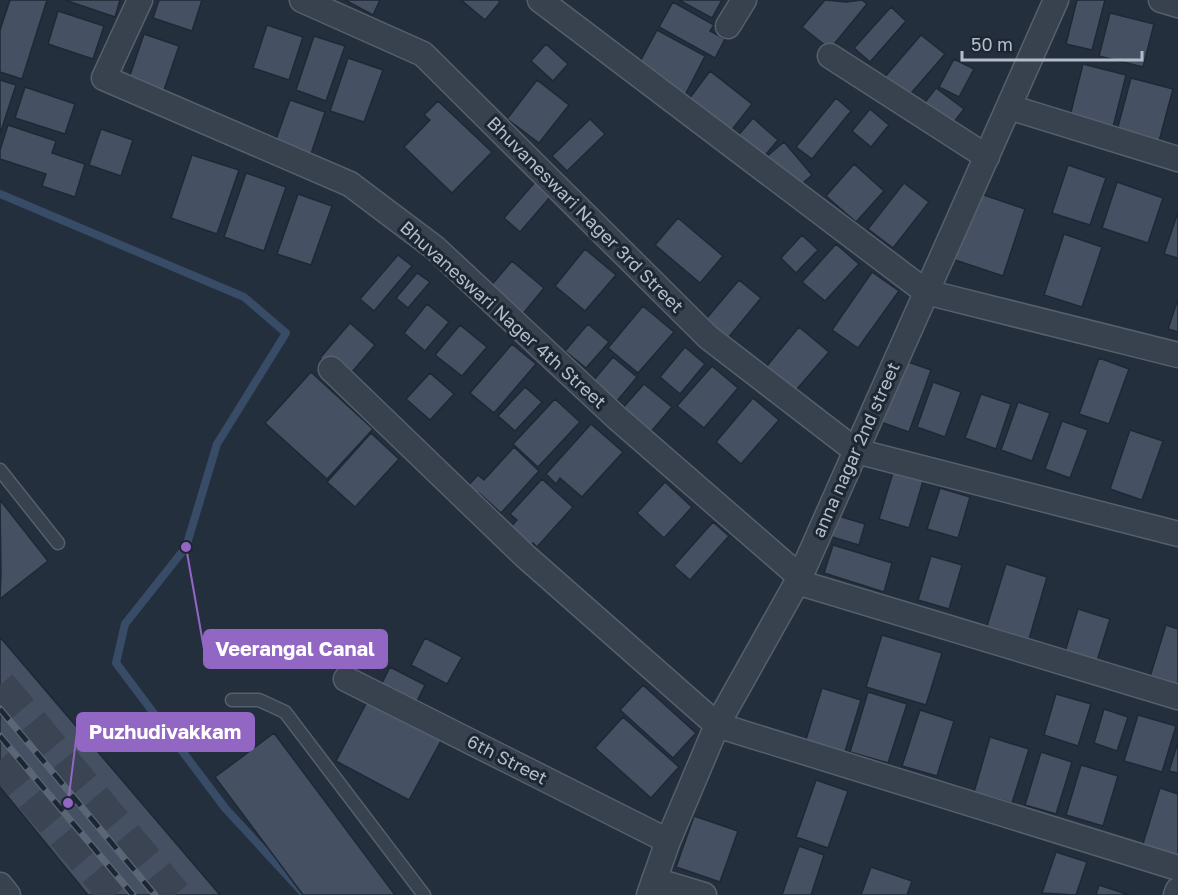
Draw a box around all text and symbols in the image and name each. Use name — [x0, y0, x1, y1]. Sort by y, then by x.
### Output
scale bar — [962, 24, 1142, 62]
text: 50 m — [971, 33, 1013, 55]
street label: Bhuvaneswari Nager 3rd Street — [483, 112, 688, 317]
street label: Bhuvaneswari Nager 4th Street — [396, 216, 611, 413]
street label: anna nagar 2nd street — [806, 358, 904, 541]
callout: Veerangal Canal — [204, 630, 387, 668]
text: Veerangal Canal — [215, 636, 375, 660]
callout: Puzhudivakkam — [77, 713, 254, 751]
text: Puzhudivakkam — [89, 719, 241, 743]
street label: 6th Street — [464, 730, 551, 789]

